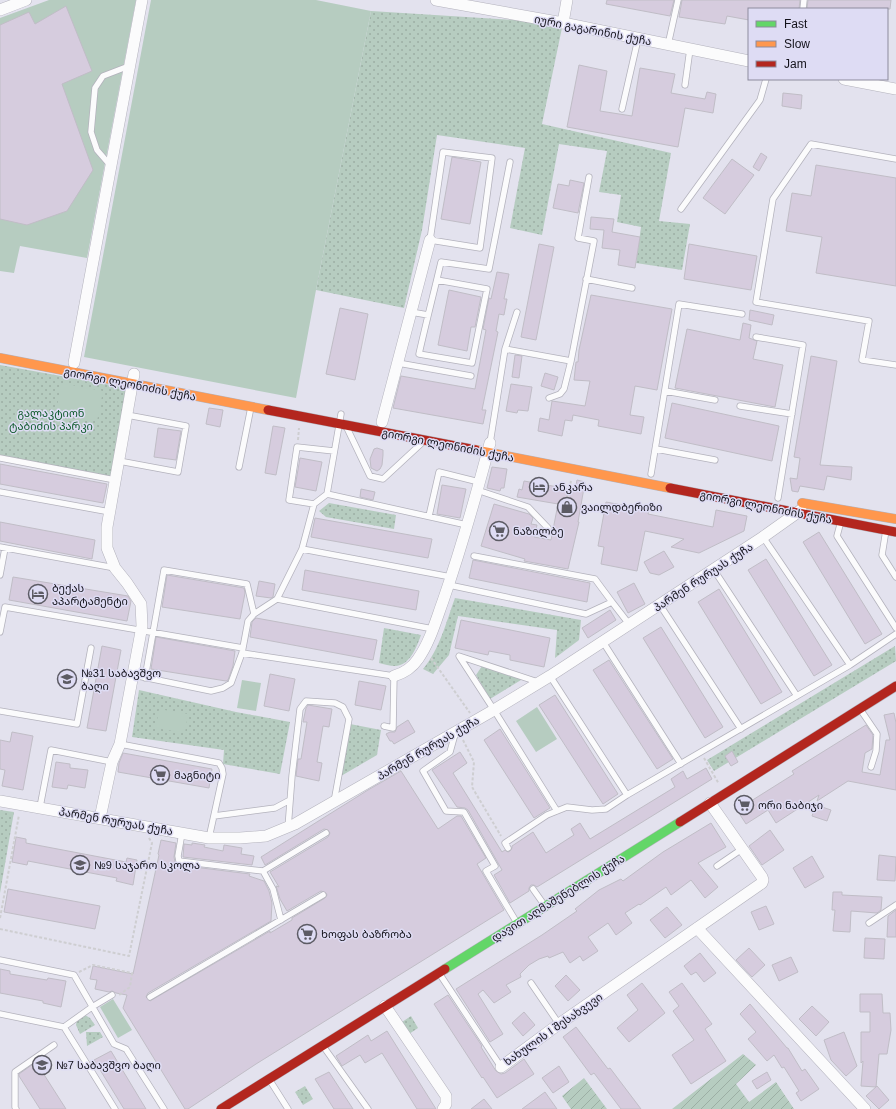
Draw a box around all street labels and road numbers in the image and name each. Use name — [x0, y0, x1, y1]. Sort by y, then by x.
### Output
street label: იური გაგარინის ქუჩა — [533, 13, 653, 48]
street label: გიორგი ლეონიძის ქუჩა — [63, 365, 197, 404]
street label: გიორგი ლეონიძის ქუჩა — [381, 426, 515, 465]
street label: გიორგი ლეონიძის ქუჩა — [699, 488, 833, 527]
street label: პარმენ რურუას ქუჩა — [651, 540, 755, 614]
street label: პარმენ რურუას ქუჩა — [375, 714, 482, 783]
street label: პარმენ რურუას ქუჩა — [58, 805, 174, 838]
street label: დავით აღმაშენებლის ქუჩა — [489, 852, 627, 945]
street label: ხახულის I შესახვევი — [501, 990, 605, 1068]

